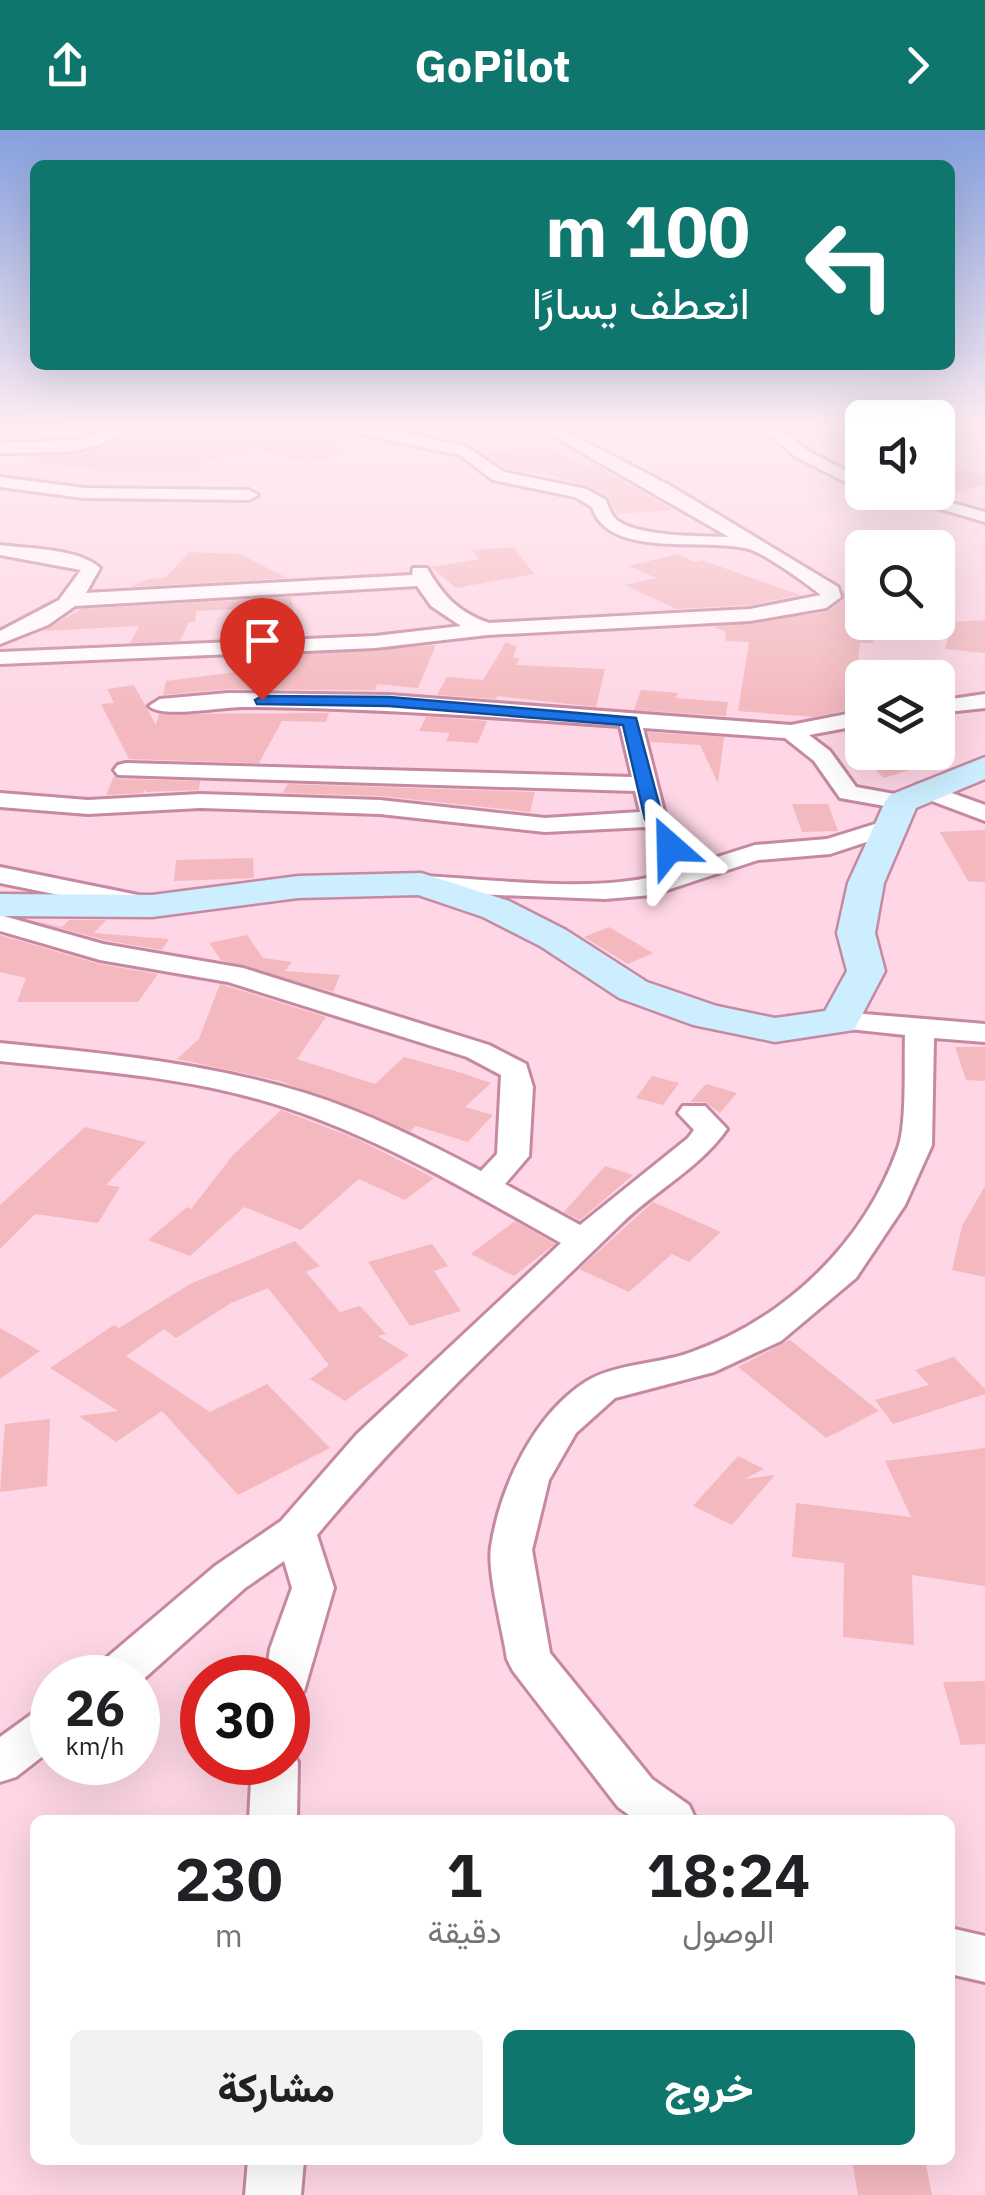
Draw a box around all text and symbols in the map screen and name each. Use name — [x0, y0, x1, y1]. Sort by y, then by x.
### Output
text: GoPilot — [414, 36, 571, 94]
icon: share — [40, 38, 95, 93]
icon: forward — [890, 38, 945, 93]
text: 100 m — [545, 185, 750, 276]
icon: left — [785, 200, 915, 330]
text: انعطف يسارًا — [532, 273, 750, 331]
map controls — [845, 400, 955, 770]
button: sound — [845, 400, 955, 510]
button: search — [845, 530, 955, 640]
pin — [220, 598, 305, 701]
icon: arrive — [235, 613, 290, 668]
button: layers — [845, 660, 955, 770]
position arrow — [618, 795, 722, 899]
speed limit sign: 30 — [180, 1655, 310, 1785]
text: 26 — [65, 1675, 125, 1740]
text: km/h — [66, 1729, 124, 1762]
text: 1 — [447, 1835, 483, 1914]
text: 18:24 — [646, 1835, 810, 1914]
text: 230 — [175, 1839, 283, 1918]
text: دقيقة — [428, 1910, 502, 1952]
text: الوصول — [682, 1910, 774, 1952]
text: m — [215, 1914, 243, 1956]
button: مشاركة — [70, 2030, 483, 2145]
button: خروج — [503, 2030, 915, 2145]

